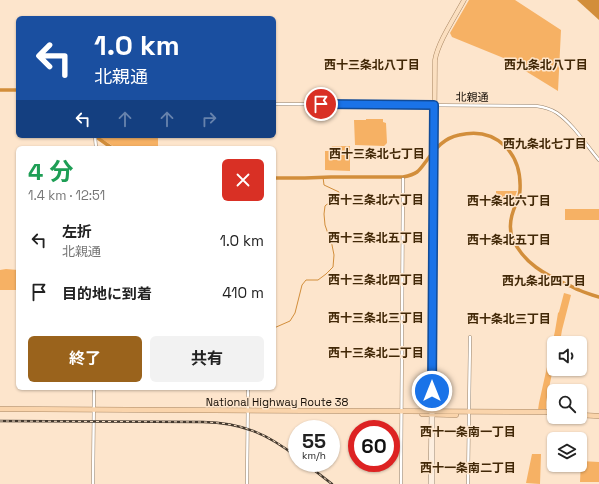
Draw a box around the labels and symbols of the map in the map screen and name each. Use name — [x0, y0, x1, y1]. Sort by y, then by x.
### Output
district label: 西十三条北八丁目 — [324, 57, 420, 73]
district label: 西九条北八丁目 — [504, 57, 588, 73]
pin — [304, 87, 338, 121]
street label: 北親通 — [455, 90, 489, 104]
district label: 西九条北七丁目 — [503, 136, 587, 152]
district label: 西十三条北七丁目 — [329, 146, 425, 162]
district label: 西十三条北六丁目 — [328, 192, 424, 208]
district label: 西十条北六丁目 — [467, 193, 551, 209]
district label: 西十三条北五丁目 — [328, 230, 424, 246]
district label: 西十条北五丁目 — [467, 232, 551, 248]
district label: 西十三条北四丁目 — [328, 272, 424, 288]
district label: 西九条北四丁目 — [502, 273, 586, 289]
district label: 西十三条北三丁目 — [328, 310, 424, 326]
district label: 西十条北三丁目 — [467, 311, 551, 327]
district label: 西十三条北二丁目 — [328, 345, 424, 361]
position arrow — [411, 370, 453, 412]
street label: National Highway Route 38 — [206, 395, 349, 409]
speed limit sign: 60 — [348, 420, 400, 472]
district label: 西十一条南一丁目 — [420, 424, 516, 440]
district label: 西十一条南二丁目 — [420, 460, 516, 476]

